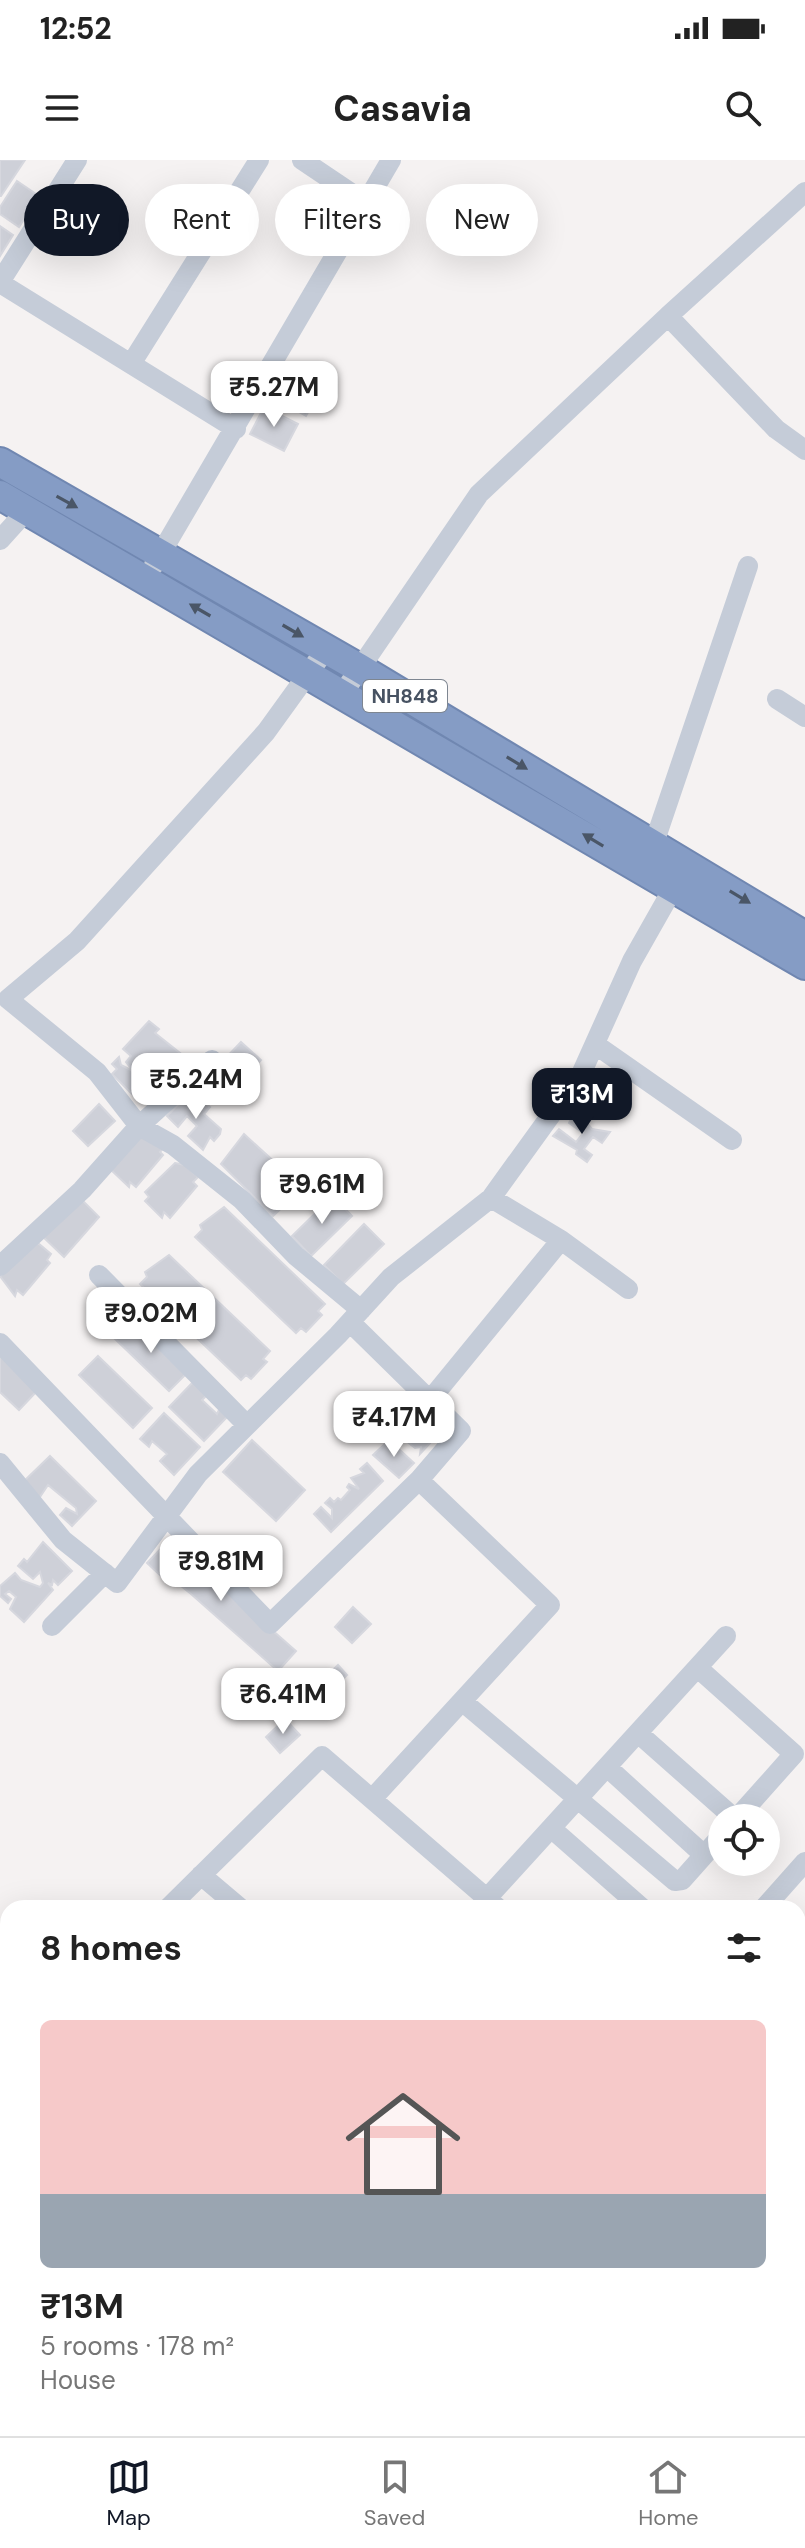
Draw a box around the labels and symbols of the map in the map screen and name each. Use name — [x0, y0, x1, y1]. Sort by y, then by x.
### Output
pin: ₹5.27M — [209, 361, 339, 429]
one-way arrow — [56, 495, 78, 509]
one-way arrow — [188, 603, 211, 617]
one-way arrow — [282, 623, 304, 637]
road number: NH848 — [363, 680, 447, 712]
one-way arrow — [506, 756, 528, 770]
one-way arrow — [582, 833, 604, 847]
one-way arrow — [729, 889, 751, 903]
pin: ₹5.24M — [131, 1053, 261, 1121]
pin: ₹13M — [535, 1068, 629, 1136]
pin: ₹9.61M — [257, 1158, 387, 1226]
pin: ₹9.02M — [86, 1287, 216, 1355]
pin: ₹4.17M — [329, 1391, 459, 1459]
pin: ₹9.81M — [156, 1535, 286, 1603]
pin: ₹6.41M — [218, 1668, 348, 1736]

